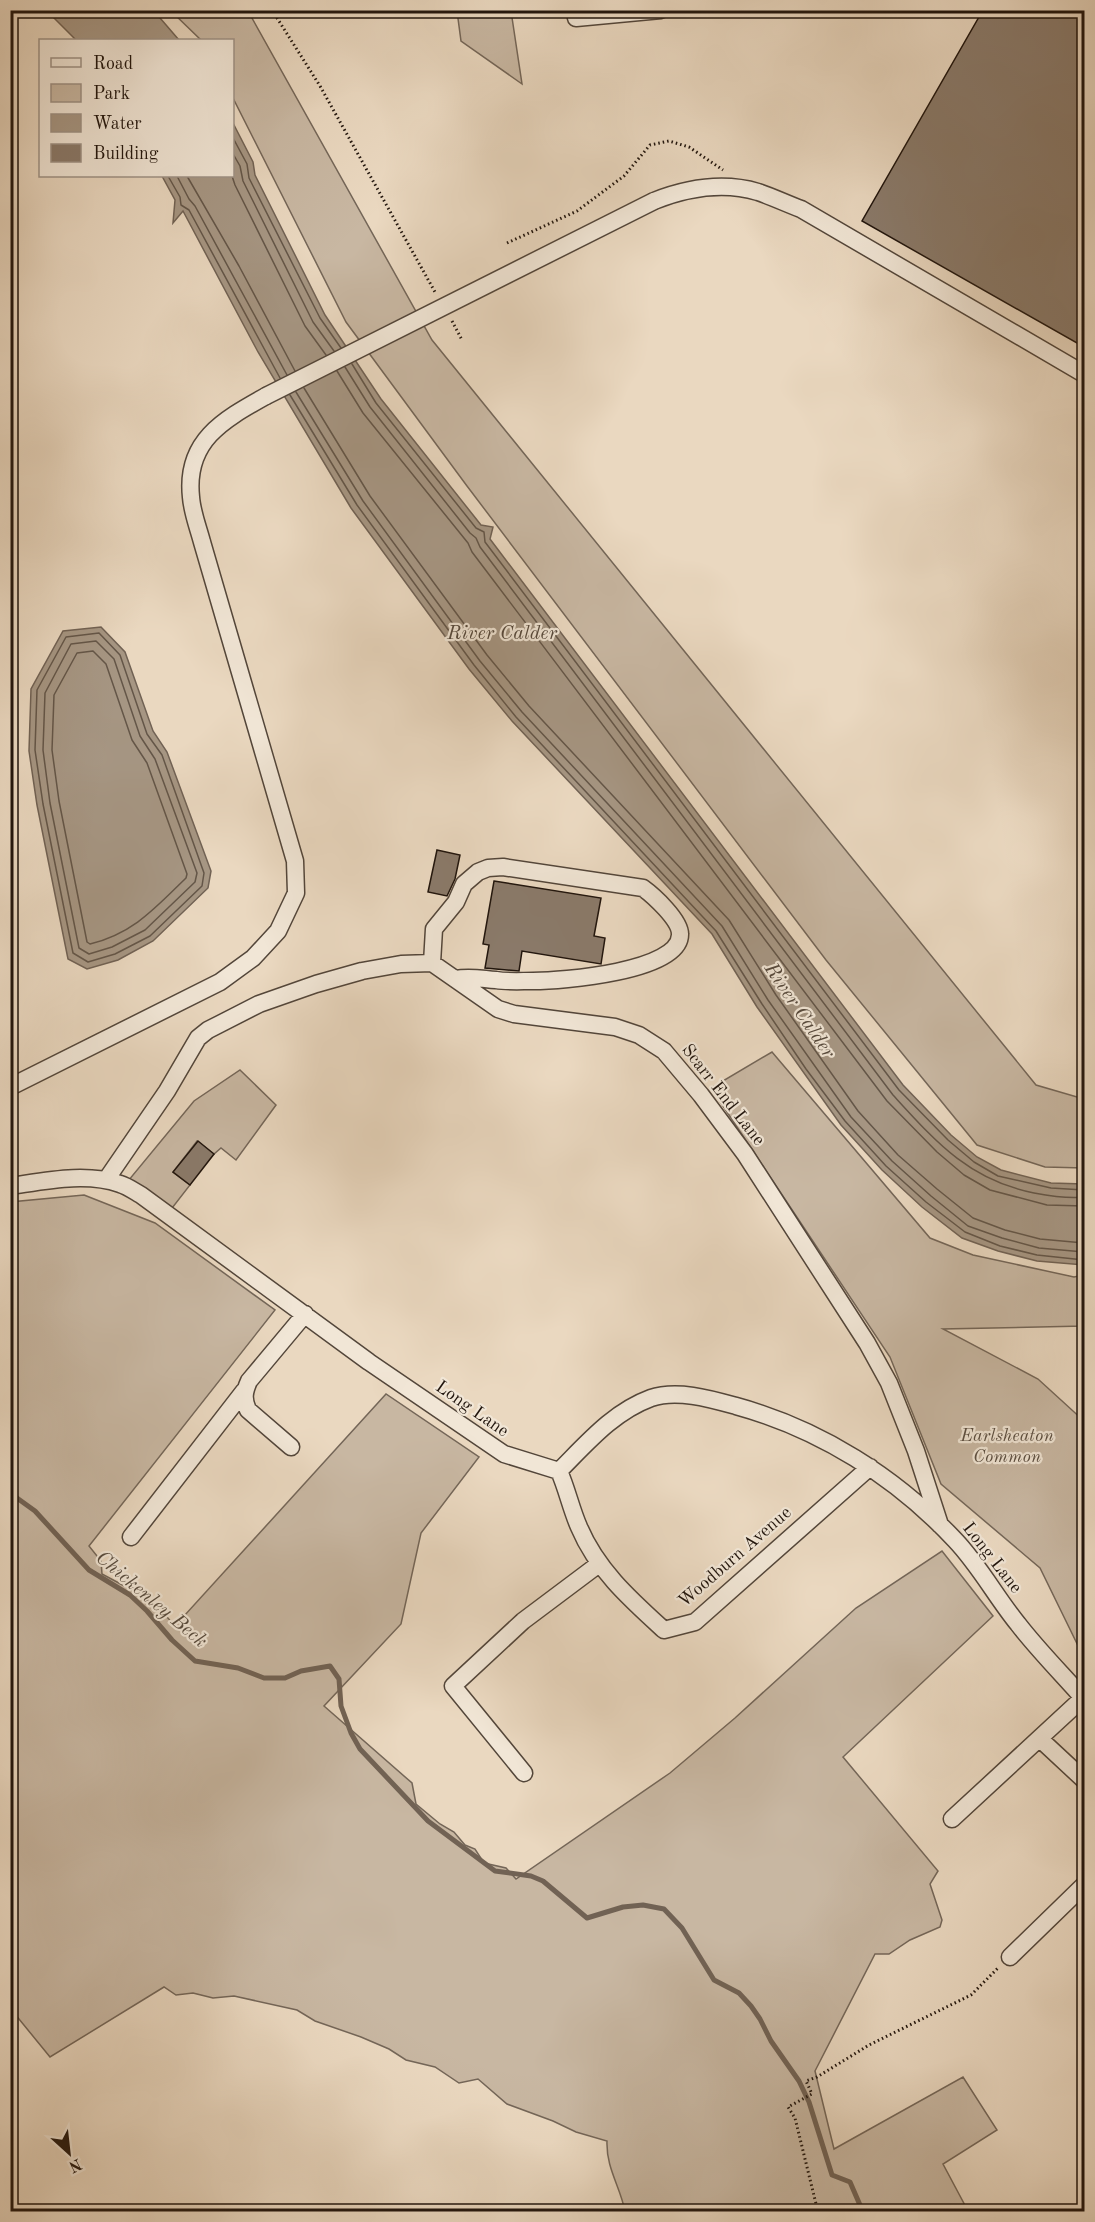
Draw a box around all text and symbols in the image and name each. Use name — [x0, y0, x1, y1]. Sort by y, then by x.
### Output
legend — [39, 39, 234, 177]
text: Road — [93, 55, 133, 73]
text: Park — [93, 85, 130, 103]
text: Water — [93, 115, 142, 133]
text: Building — [93, 145, 159, 163]
water label: River Calder — [446, 624, 558, 644]
water label: River Calder — [759, 959, 838, 1063]
street label: Scarr End Lane — [678, 1041, 768, 1149]
street label: Long Lane — [432, 1377, 512, 1441]
park label: Earlsheaton Common — [959, 1427, 1054, 1466]
street label: Woodburn Avenue — [675, 1503, 795, 1611]
street label: Long Lane — [959, 1519, 1025, 1597]
water label: Chickenley Beck — [92, 1548, 211, 1652]
north arrow — [39, 2123, 99, 2183]
text: N — [65, 2155, 84, 2175]

